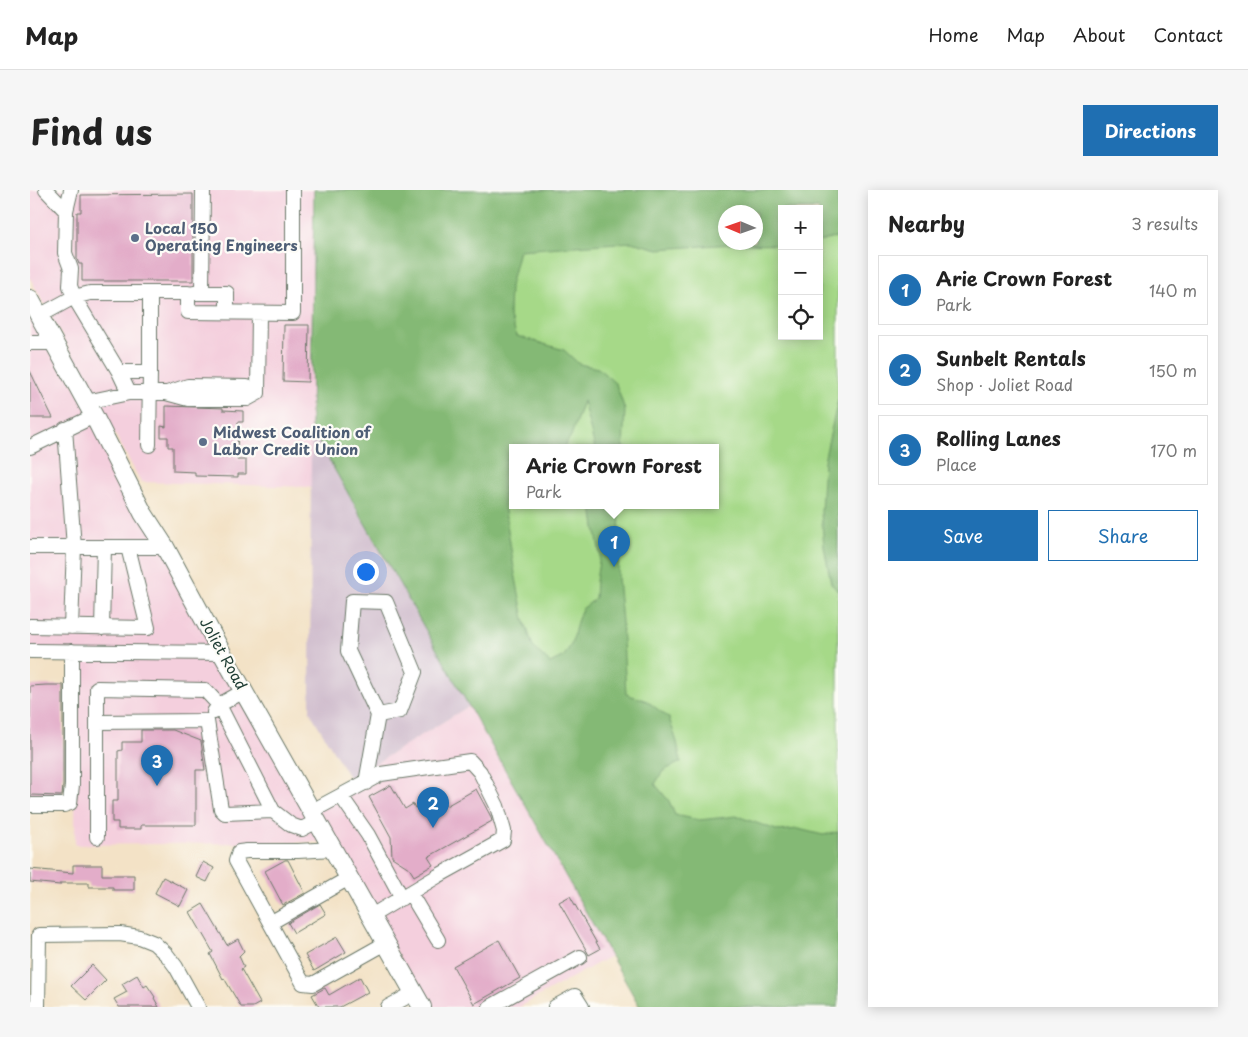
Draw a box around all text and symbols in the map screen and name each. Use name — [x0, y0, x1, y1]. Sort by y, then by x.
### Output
text: Map — [25, 17, 78, 53]
text: Home — [928, 21, 978, 48]
text: Map — [1006, 21, 1045, 48]
text: About — [1073, 21, 1125, 48]
text: Contact — [1153, 21, 1223, 48]
text: Find us — [30, 104, 152, 157]
button: Directions — [1083, 105, 1218, 156]
north arrow — [718, 205, 763, 250]
map controls — [778, 205, 823, 340]
button: + — [778, 205, 823, 250]
text: Nearby — [888, 207, 965, 239]
text: 3 results — [1131, 211, 1198, 235]
place label: Local 150 Operating Engineers — [145, 216, 298, 256]
marker: Local 150 Operating Engineers — [129, 232, 141, 244]
button: − — [778, 250, 823, 295]
text: Arie Crown Forest — [936, 264, 1112, 292]
text: 1 — [901, 278, 909, 302]
text: 140 m — [1149, 278, 1197, 302]
text: Park — [936, 292, 972, 316]
button: locate — [778, 295, 823, 340]
text: Sunbelt Rentals — [936, 344, 1086, 372]
text: 2 — [899, 358, 911, 382]
text: 150 m — [1149, 358, 1197, 382]
text: Shop · Joliet Road — [936, 372, 1073, 396]
place label: Midwest Coalition of Labor Credit Union — [213, 420, 373, 460]
text: Rolling Lanes — [936, 424, 1061, 452]
marker: Midwest Coalition of Labor Credit Union — [197, 436, 209, 448]
text: 3 — [900, 438, 910, 462]
text: 170 m — [1151, 438, 1197, 462]
popup — [509, 444, 719, 509]
text: Arie Crown Forest — [526, 451, 702, 479]
text: Place — [936, 452, 977, 476]
text: Park — [526, 479, 562, 503]
button: Save — [888, 510, 1038, 561]
button: Share — [1048, 510, 1198, 561]
pin: 1 — [598, 526, 630, 567]
your location — [353, 559, 379, 585]
street label: Joliet Road — [195, 613, 254, 694]
pin: 3 — [141, 745, 173, 786]
pin: 2 — [417, 787, 449, 828]

